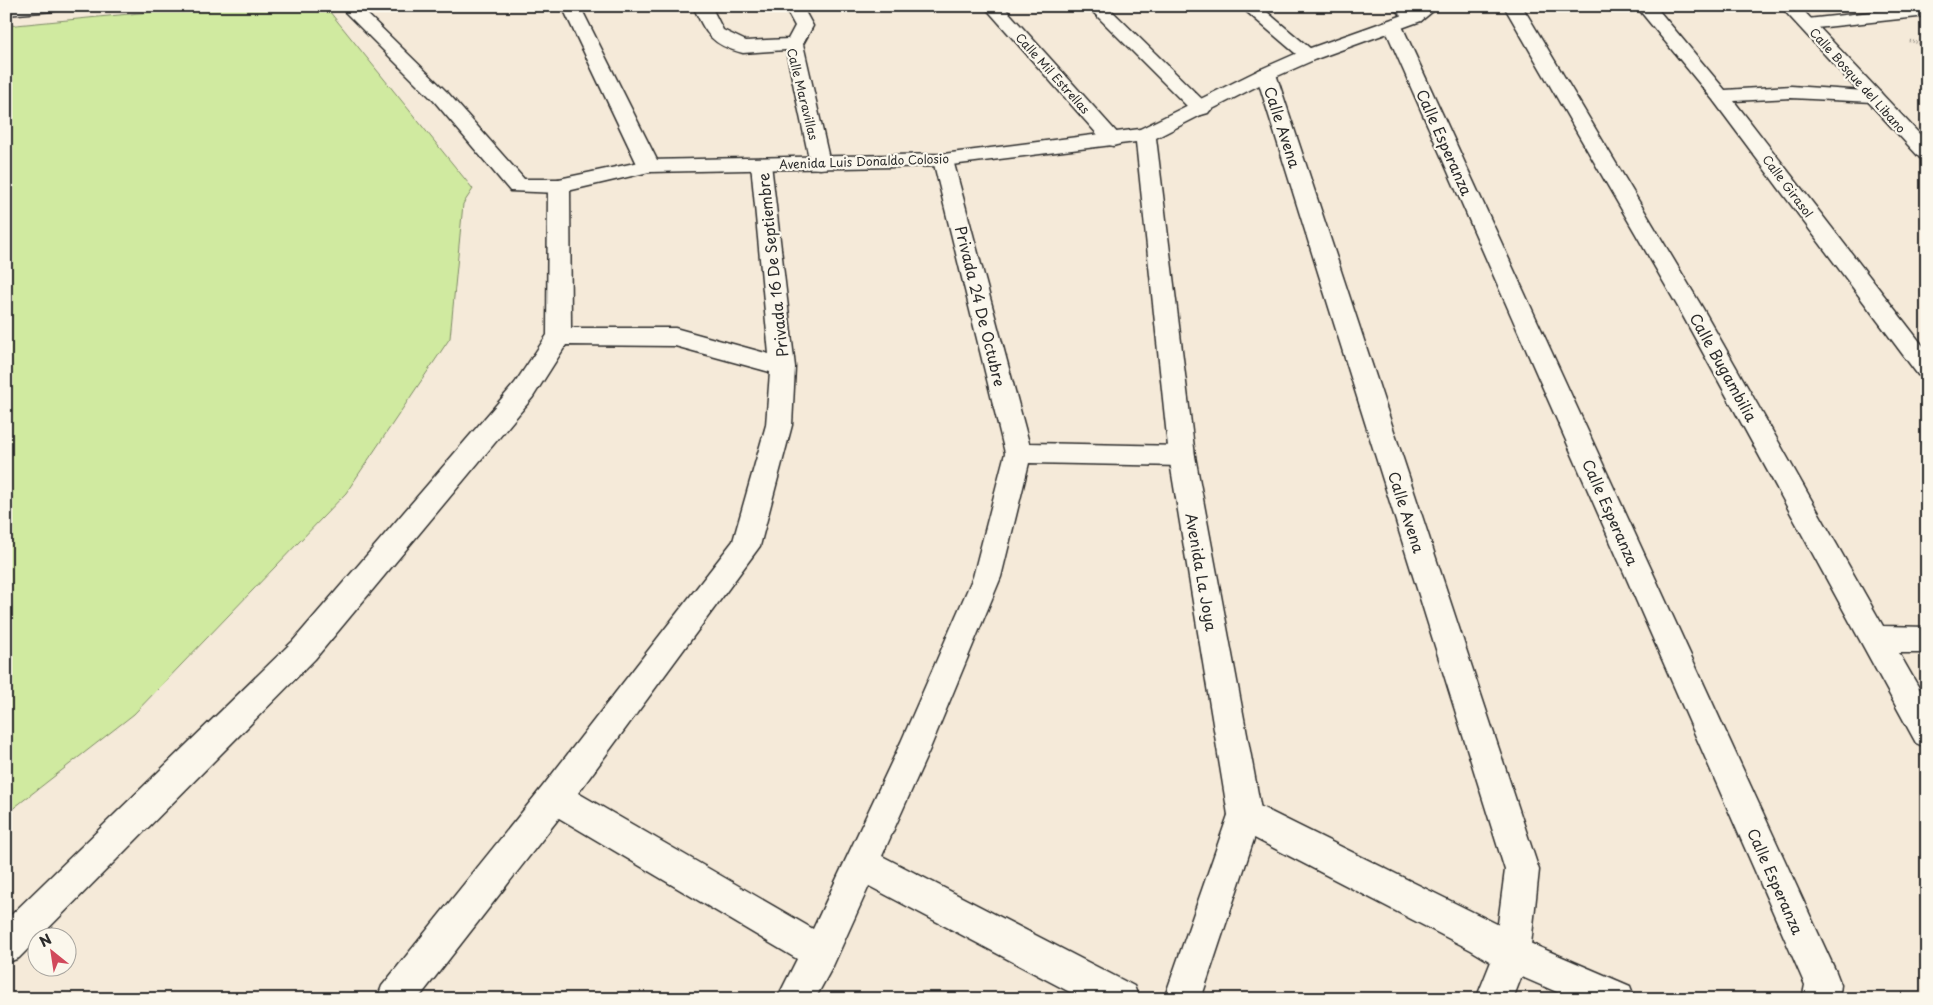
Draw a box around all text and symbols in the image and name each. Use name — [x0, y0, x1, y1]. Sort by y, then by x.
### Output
street label: Calle Bosque del Libano — [1806, 23, 1910, 137]
street label: Calle Mil Estrellas — [1012, 29, 1095, 118]
street label: Calle Maravillas — [783, 46, 823, 142]
street label: Calle Avena — [1259, 83, 1307, 171]
street label: Calle Esperanza — [1411, 85, 1479, 200]
street label: Avenida Luis Donaldo Colosio — [779, 149, 950, 173]
street label: Calle Girasol — [1758, 151, 1818, 221]
street label: Privada 16 De Septiembre — [751, 172, 793, 358]
street label: Privada 24 De Octubre — [950, 223, 1012, 389]
street label: Calle Bugambilia — [1685, 308, 1764, 426]
street label: Calle Esperanza — [1577, 455, 1645, 570]
street label: Calle Avena — [1383, 468, 1431, 556]
street label: Avenida La Joya — [1180, 511, 1224, 634]
street label: Calle Esperanza — [1742, 824, 1810, 939]
north arrow — [28, 928, 78, 978]
text: N — [35, 928, 55, 952]

